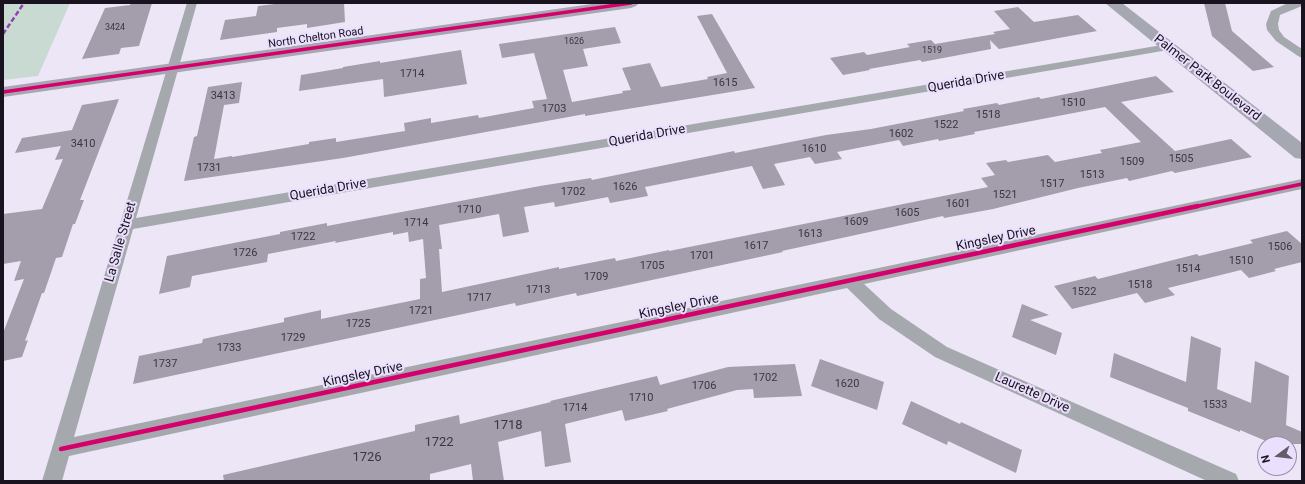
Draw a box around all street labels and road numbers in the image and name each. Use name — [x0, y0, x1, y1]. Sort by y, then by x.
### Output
street label: North Chelton Road — [268, 25, 364, 51]
street label: Palmer Park Boulevard — [1150, 31, 1264, 125]
street label: Querida Drive — [927, 68, 1005, 96]
street label: Querida Drive — [608, 122, 686, 150]
street label: Querida Drive — [289, 176, 367, 204]
street label: La Salle Street — [102, 200, 140, 284]
street label: Kingsley Drive — [955, 223, 1037, 255]
street label: Kingsley Drive — [638, 291, 720, 323]
street label: Kingsley Drive — [322, 359, 404, 391]
street label: Laurette Drive — [992, 370, 1072, 416]

